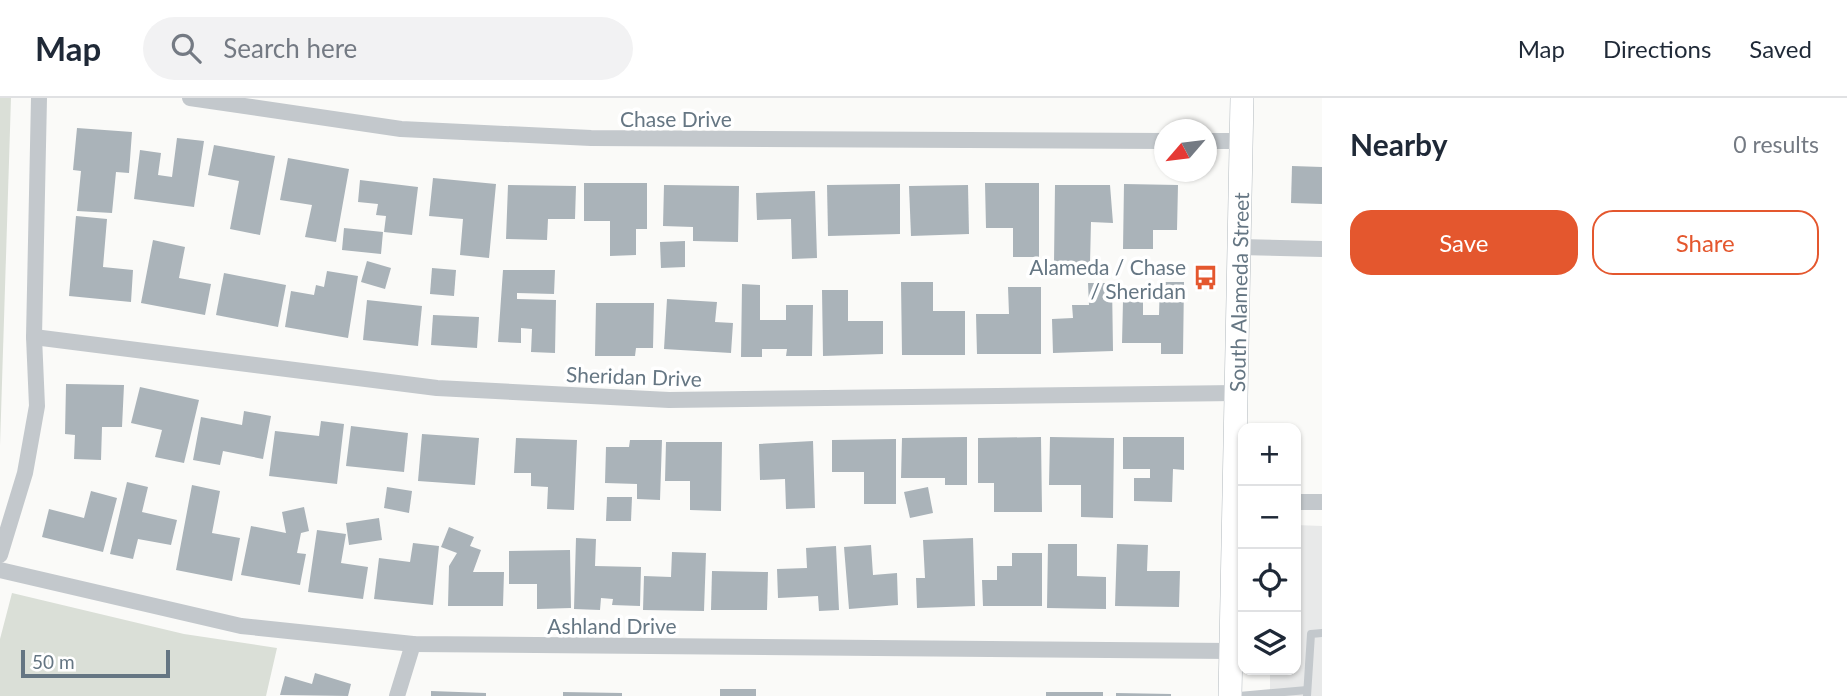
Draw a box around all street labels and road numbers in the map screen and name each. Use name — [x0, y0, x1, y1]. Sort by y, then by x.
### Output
street label: Chase Drive — [620, 106, 732, 131]
street label: South Alameda Street — [1224, 191, 1253, 392]
street label: Sheridan Drive — [566, 361, 702, 391]
street label: Ashland Drive — [547, 613, 677, 638]

